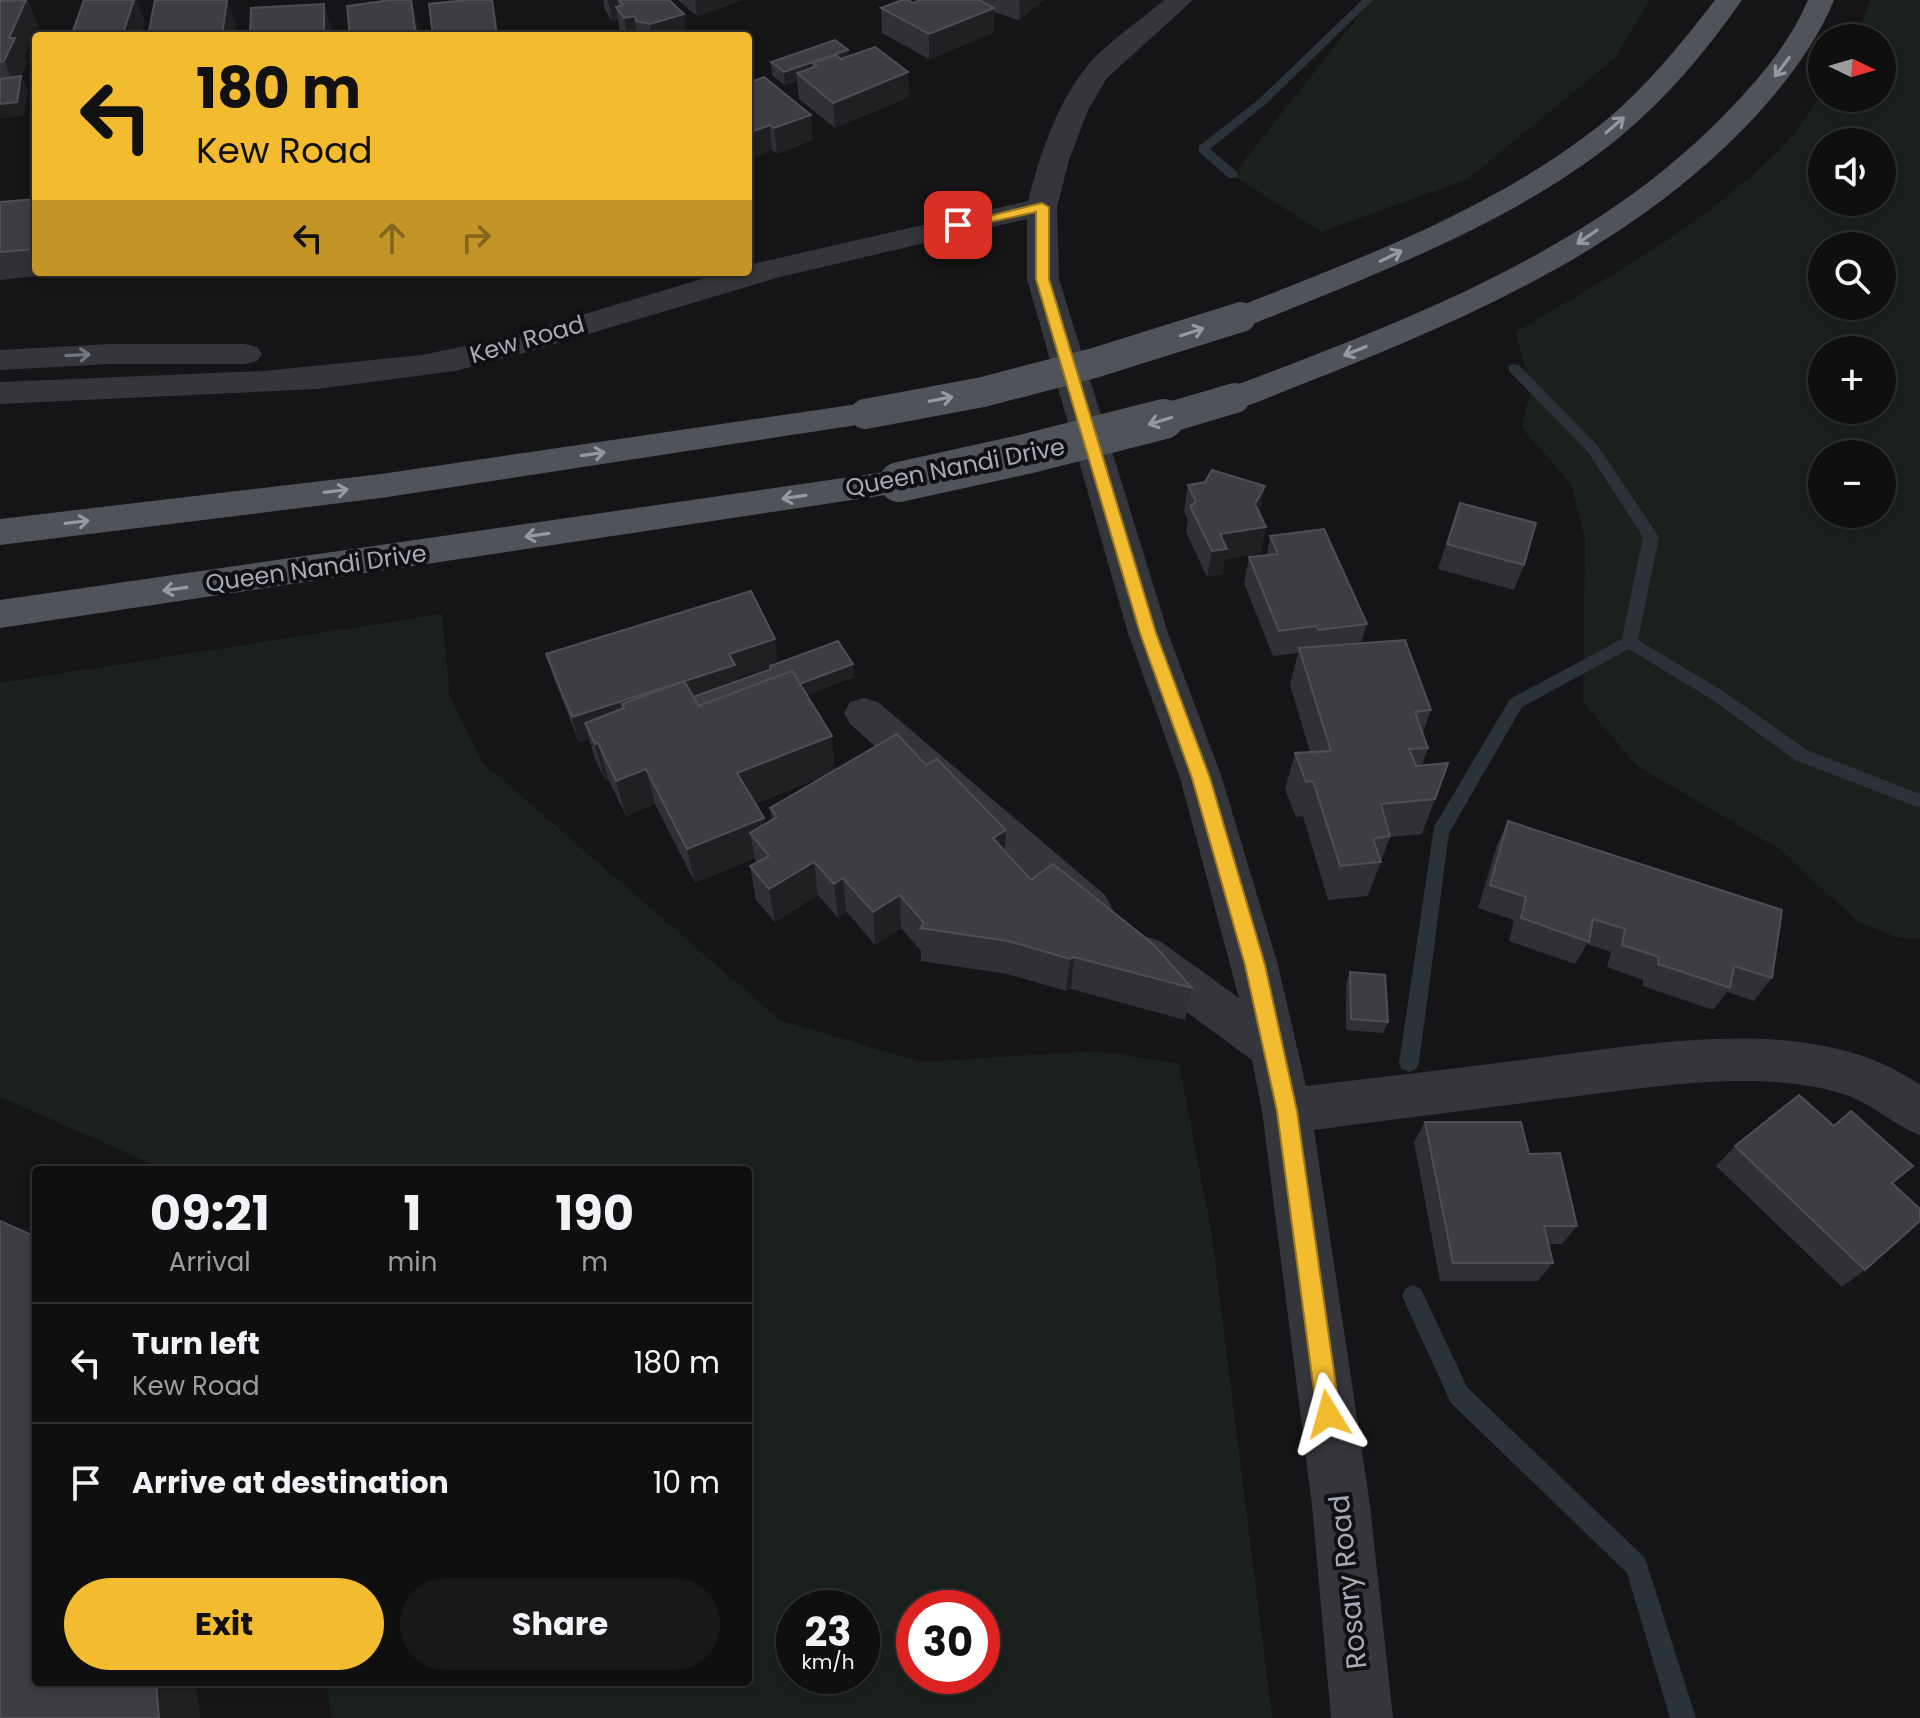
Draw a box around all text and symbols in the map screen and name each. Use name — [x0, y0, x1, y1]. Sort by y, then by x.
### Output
north arrow — [1808, 24, 1896, 112]
map controls — [1808, 24, 1896, 528]
text: 180 m — [196, 49, 361, 128]
one-way arrow — [1774, 56, 1791, 77]
icon: left — [64, 64, 168, 168]
one-way arrow — [1605, 117, 1625, 135]
text: Kew Road — [196, 125, 373, 176]
button: sound — [1808, 128, 1896, 216]
pin — [924, 191, 992, 259]
icon: arrive — [936, 203, 980, 247]
icon: left — [286, 216, 330, 260]
icon: ahead — [370, 216, 414, 260]
icon: right — [454, 216, 498, 260]
one-way arrow — [1577, 229, 1599, 245]
button: search — [1808, 232, 1896, 320]
one-way arrow — [1379, 248, 1403, 263]
street label: Kew Road — [466, 307, 588, 371]
one-way arrow — [1179, 324, 1204, 339]
button: + — [1808, 336, 1896, 424]
one-way arrow — [1343, 345, 1368, 359]
one-way arrow — [64, 348, 91, 363]
one-way arrow — [928, 391, 953, 406]
one-way arrow — [1148, 414, 1174, 429]
street label: Queen Nandi Drive — [842, 430, 1068, 504]
button: − — [1808, 440, 1896, 528]
one-way arrow — [580, 446, 605, 461]
one-way arrow — [322, 484, 348, 499]
one-way arrow — [782, 490, 808, 505]
one-way arrow — [64, 515, 90, 530]
one-way arrow — [525, 529, 550, 544]
street label: Queen Nandi Drive — [203, 536, 429, 600]
one-way arrow — [163, 582, 189, 597]
text: 09:21 — [150, 1180, 270, 1247]
text: 1 — [403, 1180, 422, 1247]
text: 190 — [555, 1180, 634, 1247]
text: Arrival — [169, 1244, 251, 1280]
text: min — [388, 1244, 437, 1280]
text: m — [581, 1244, 608, 1280]
text: Turn left — [132, 1322, 260, 1365]
icon: left — [64, 1341, 108, 1385]
text: 180 m — [634, 1341, 720, 1384]
text: Kew Road — [132, 1368, 260, 1404]
position arrow — [1286, 1372, 1370, 1456]
icon: arrive — [64, 1461, 108, 1505]
text: Arrive at destination — [132, 1461, 449, 1504]
text: 10 m — [653, 1461, 720, 1504]
street label: Rosary Road — [1319, 1493, 1377, 1671]
button: Exit — [64, 1578, 384, 1670]
button: Share — [400, 1578, 720, 1670]
speed limit sign: 30 — [896, 1590, 1000, 1694]
text: 23 — [804, 1604, 852, 1660]
text: km/h — [801, 1648, 855, 1676]

